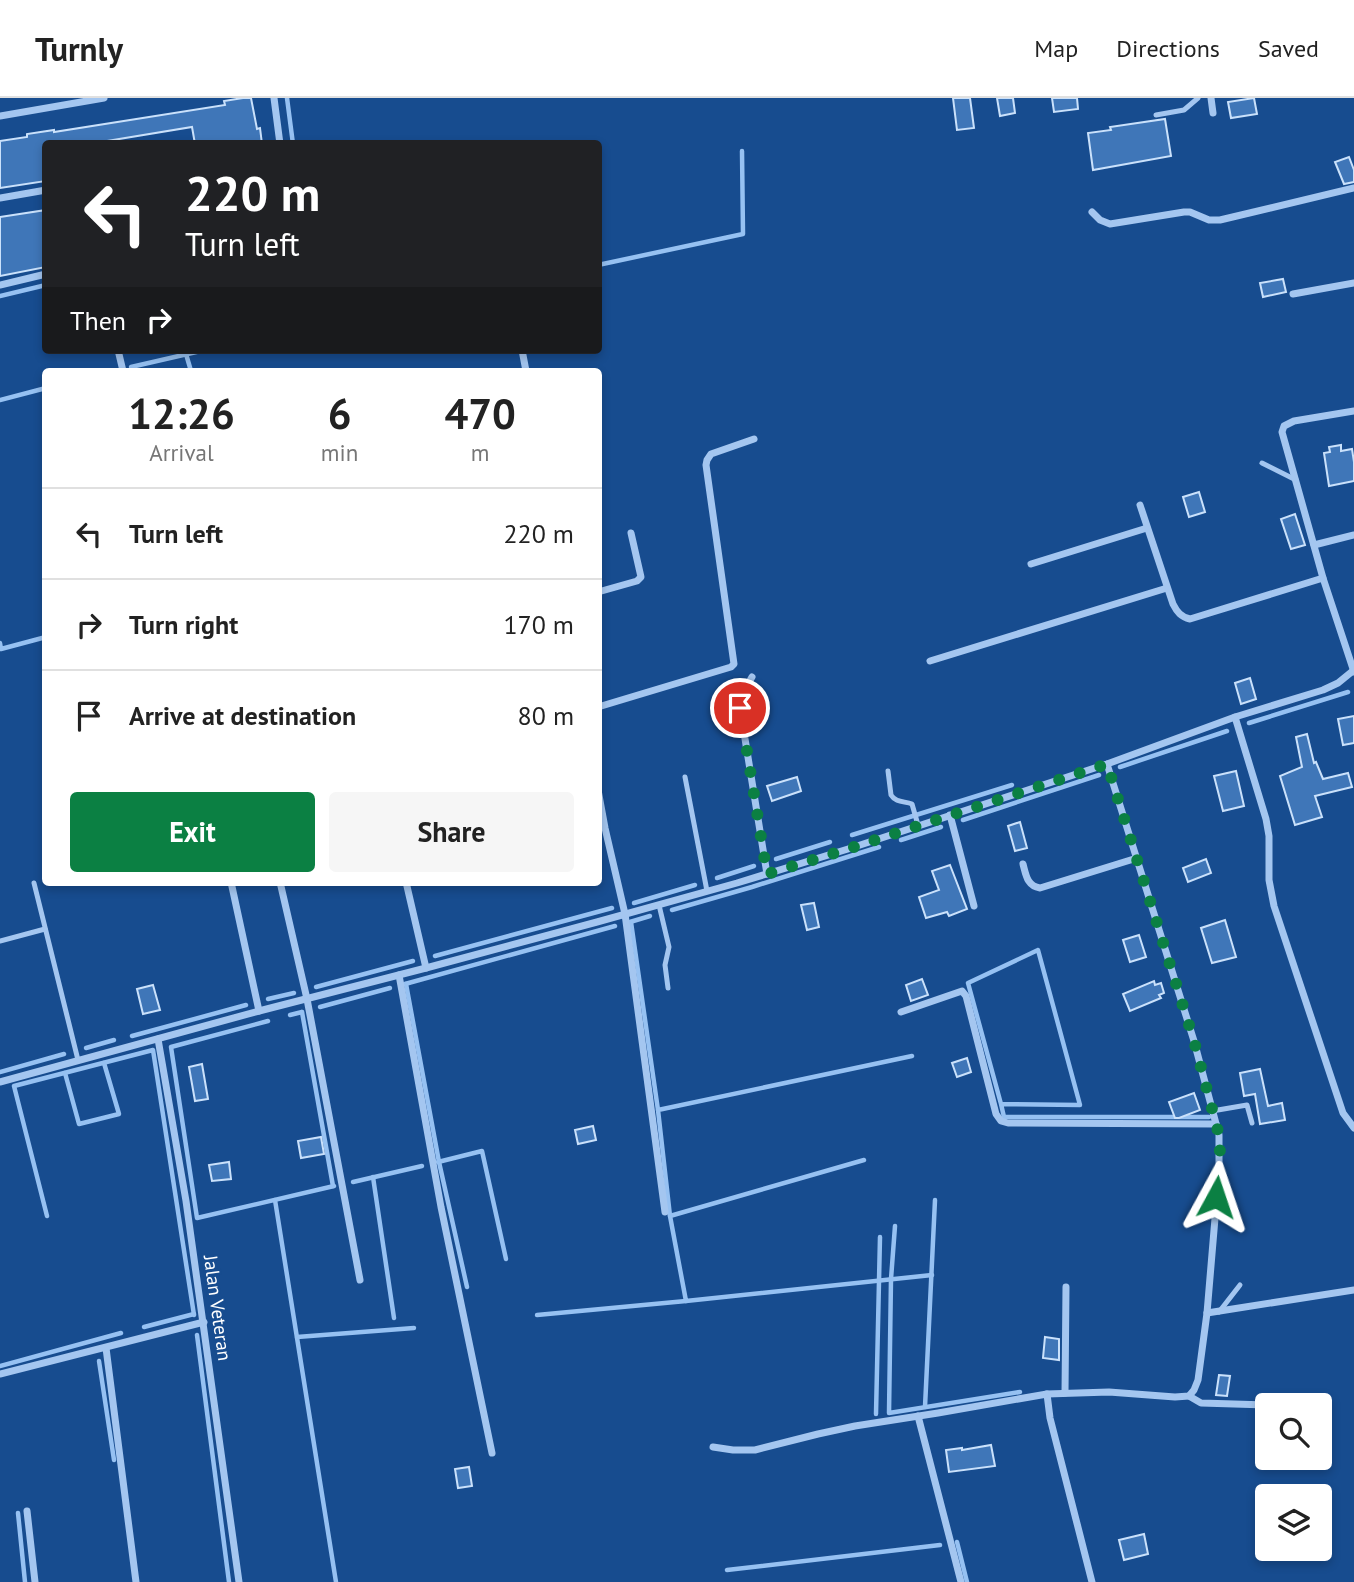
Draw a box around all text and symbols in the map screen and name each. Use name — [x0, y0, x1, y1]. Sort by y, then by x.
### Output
text: Turnly — [35, 27, 123, 70]
text: Map — [1034, 33, 1078, 64]
text: Directions — [1116, 33, 1220, 64]
text: Saved — [1258, 33, 1319, 64]
text: 220 m — [185, 161, 320, 225]
icon: left — [70, 168, 161, 259]
text: Turn left — [185, 223, 300, 265]
icon: right — [140, 301, 178, 339]
text: Then — [70, 304, 126, 337]
text: 12:26 — [128, 386, 235, 441]
text: 6 — [328, 386, 351, 441]
text: 470 — [444, 386, 516, 441]
text: Arrival — [149, 438, 214, 467]
text: min — [321, 438, 358, 467]
text: m — [471, 438, 489, 467]
icon: left — [70, 515, 108, 553]
text: Turn left — [129, 517, 223, 550]
text: 220 m — [503, 517, 574, 550]
icon: right — [70, 606, 108, 644]
text: Turn right — [129, 608, 238, 641]
text: 170 m — [503, 608, 574, 641]
pin — [710, 678, 770, 738]
icon: arrive — [721, 689, 759, 727]
icon: arrive — [70, 697, 108, 735]
text: Arrive at destination — [129, 699, 356, 732]
text: 80 m — [518, 699, 574, 732]
button: Exit — [70, 792, 315, 872]
button: Share — [329, 792, 574, 872]
position arrow — [1179, 1160, 1253, 1234]
street label: Jalan Veteran — [199, 1253, 237, 1362]
map controls — [1255, 1393, 1332, 1561]
button: search — [1255, 1393, 1332, 1470]
button: layers — [1255, 1484, 1332, 1561]

